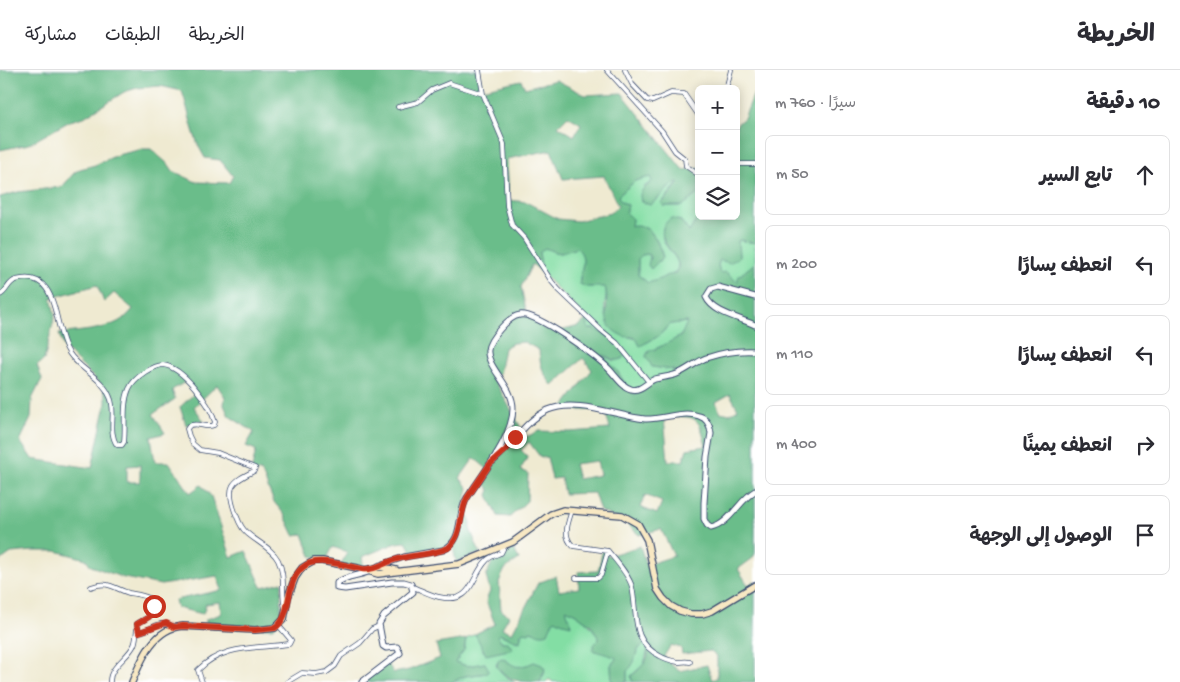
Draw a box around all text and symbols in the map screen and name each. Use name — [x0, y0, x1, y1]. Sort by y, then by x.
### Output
text: الخريطة — [1077, 22, 1155, 51]
text: مشاركة — [25, 26, 77, 47]
text: الطبقات — [105, 26, 161, 47]
text: الخريطة — [189, 26, 245, 47]
map controls — [695, 85, 740, 220]
button: + — [695, 85, 740, 130]
text: 10 دقيقة — [1086, 92, 1160, 117]
text: سيرًا · 760 m — [775, 95, 856, 114]
button: − — [695, 130, 740, 175]
icon: ahead — [1131, 161, 1159, 189]
text: 50 m — [776, 166, 809, 185]
text: تابع السير — [1040, 166, 1112, 189]
button: layers — [695, 175, 740, 220]
icon: left — [1131, 251, 1159, 279]
text: 200 m — [776, 256, 817, 275]
text: انعطف يسارًا — [1018, 256, 1112, 279]
icon: left — [1131, 341, 1159, 369]
text: 110 m — [776, 346, 813, 365]
text: انعطف يسارًا — [1018, 346, 1112, 369]
route end — [504, 426, 527, 449]
icon: right — [1131, 431, 1159, 459]
text: 400 m — [776, 436, 817, 455]
text: انعطف يمينًا — [1023, 436, 1112, 459]
icon: arrive — [1131, 521, 1159, 549]
text: الوصول إلى الوجهة — [969, 526, 1112, 549]
route start — [143, 595, 166, 618]

